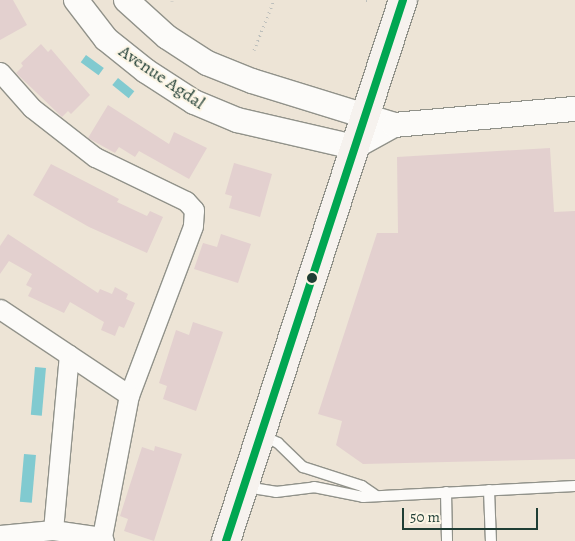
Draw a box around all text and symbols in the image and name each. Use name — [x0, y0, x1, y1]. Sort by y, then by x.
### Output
street label: Avenue Agdal — [115, 40, 209, 114]
unlabelled marker — [307, 273, 317, 283]
scale bar — [405, 498, 541, 530]
text: 50 m — [410, 507, 440, 527]

